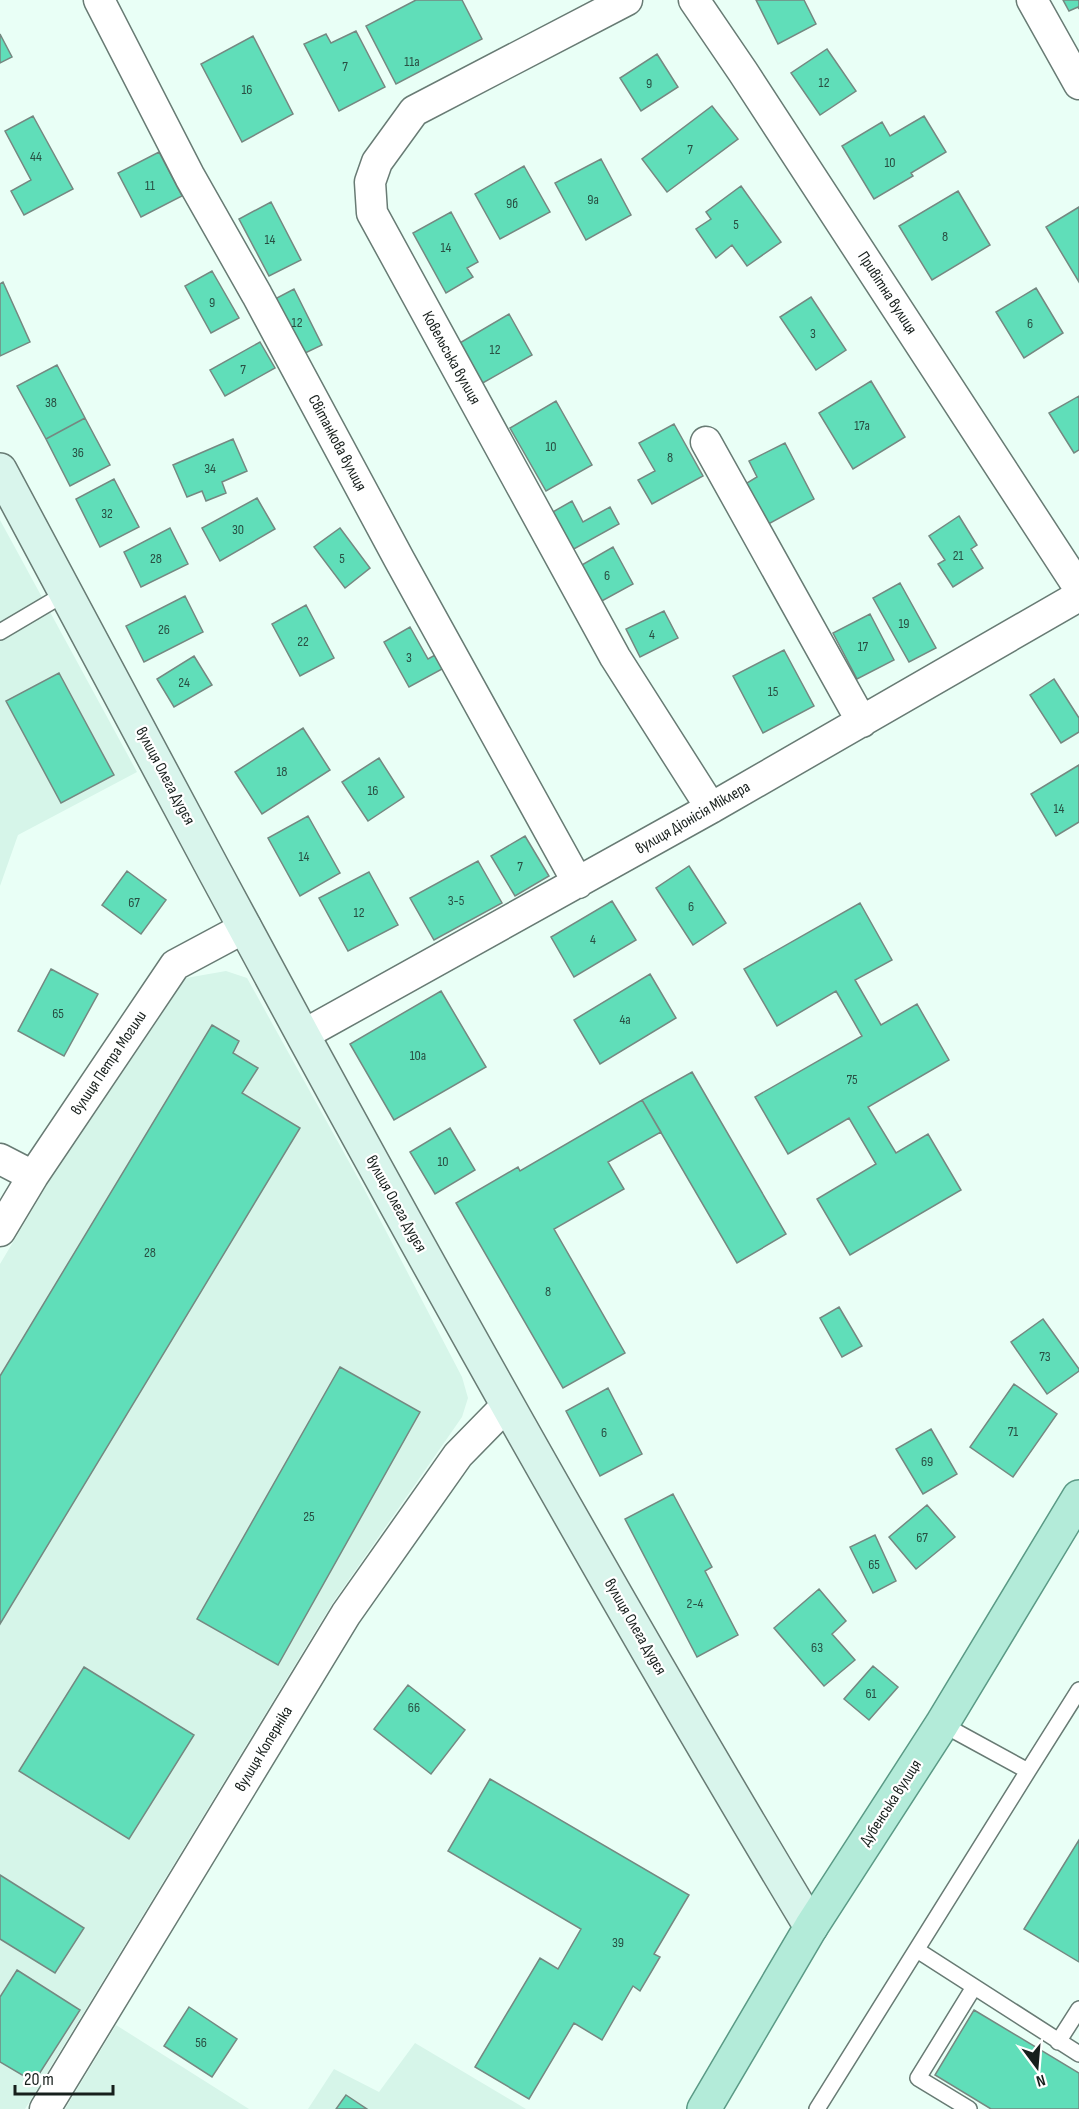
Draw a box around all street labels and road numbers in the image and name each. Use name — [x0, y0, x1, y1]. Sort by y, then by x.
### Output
street label: Привітна вулиця — [853, 248, 921, 338]
street label: Ковельська вулиця — [418, 308, 484, 408]
street label: Світанкова вулиця — [304, 392, 370, 494]
street label: вулиця Олега Дудєя — [131, 724, 199, 828]
street label: вулиця Діонісія Міклера — [632, 777, 754, 859]
street label: вулиця Петра Могили — [67, 1007, 151, 1119]
street label: вулиця Олега Дудєя — [362, 1152, 430, 1256]
street label: вулиця Олега Дудєя — [600, 1576, 670, 1678]
street label: вулиця Коперніка — [231, 1703, 297, 1795]
street label: Дубенська вулиця — [856, 1756, 926, 1850]

